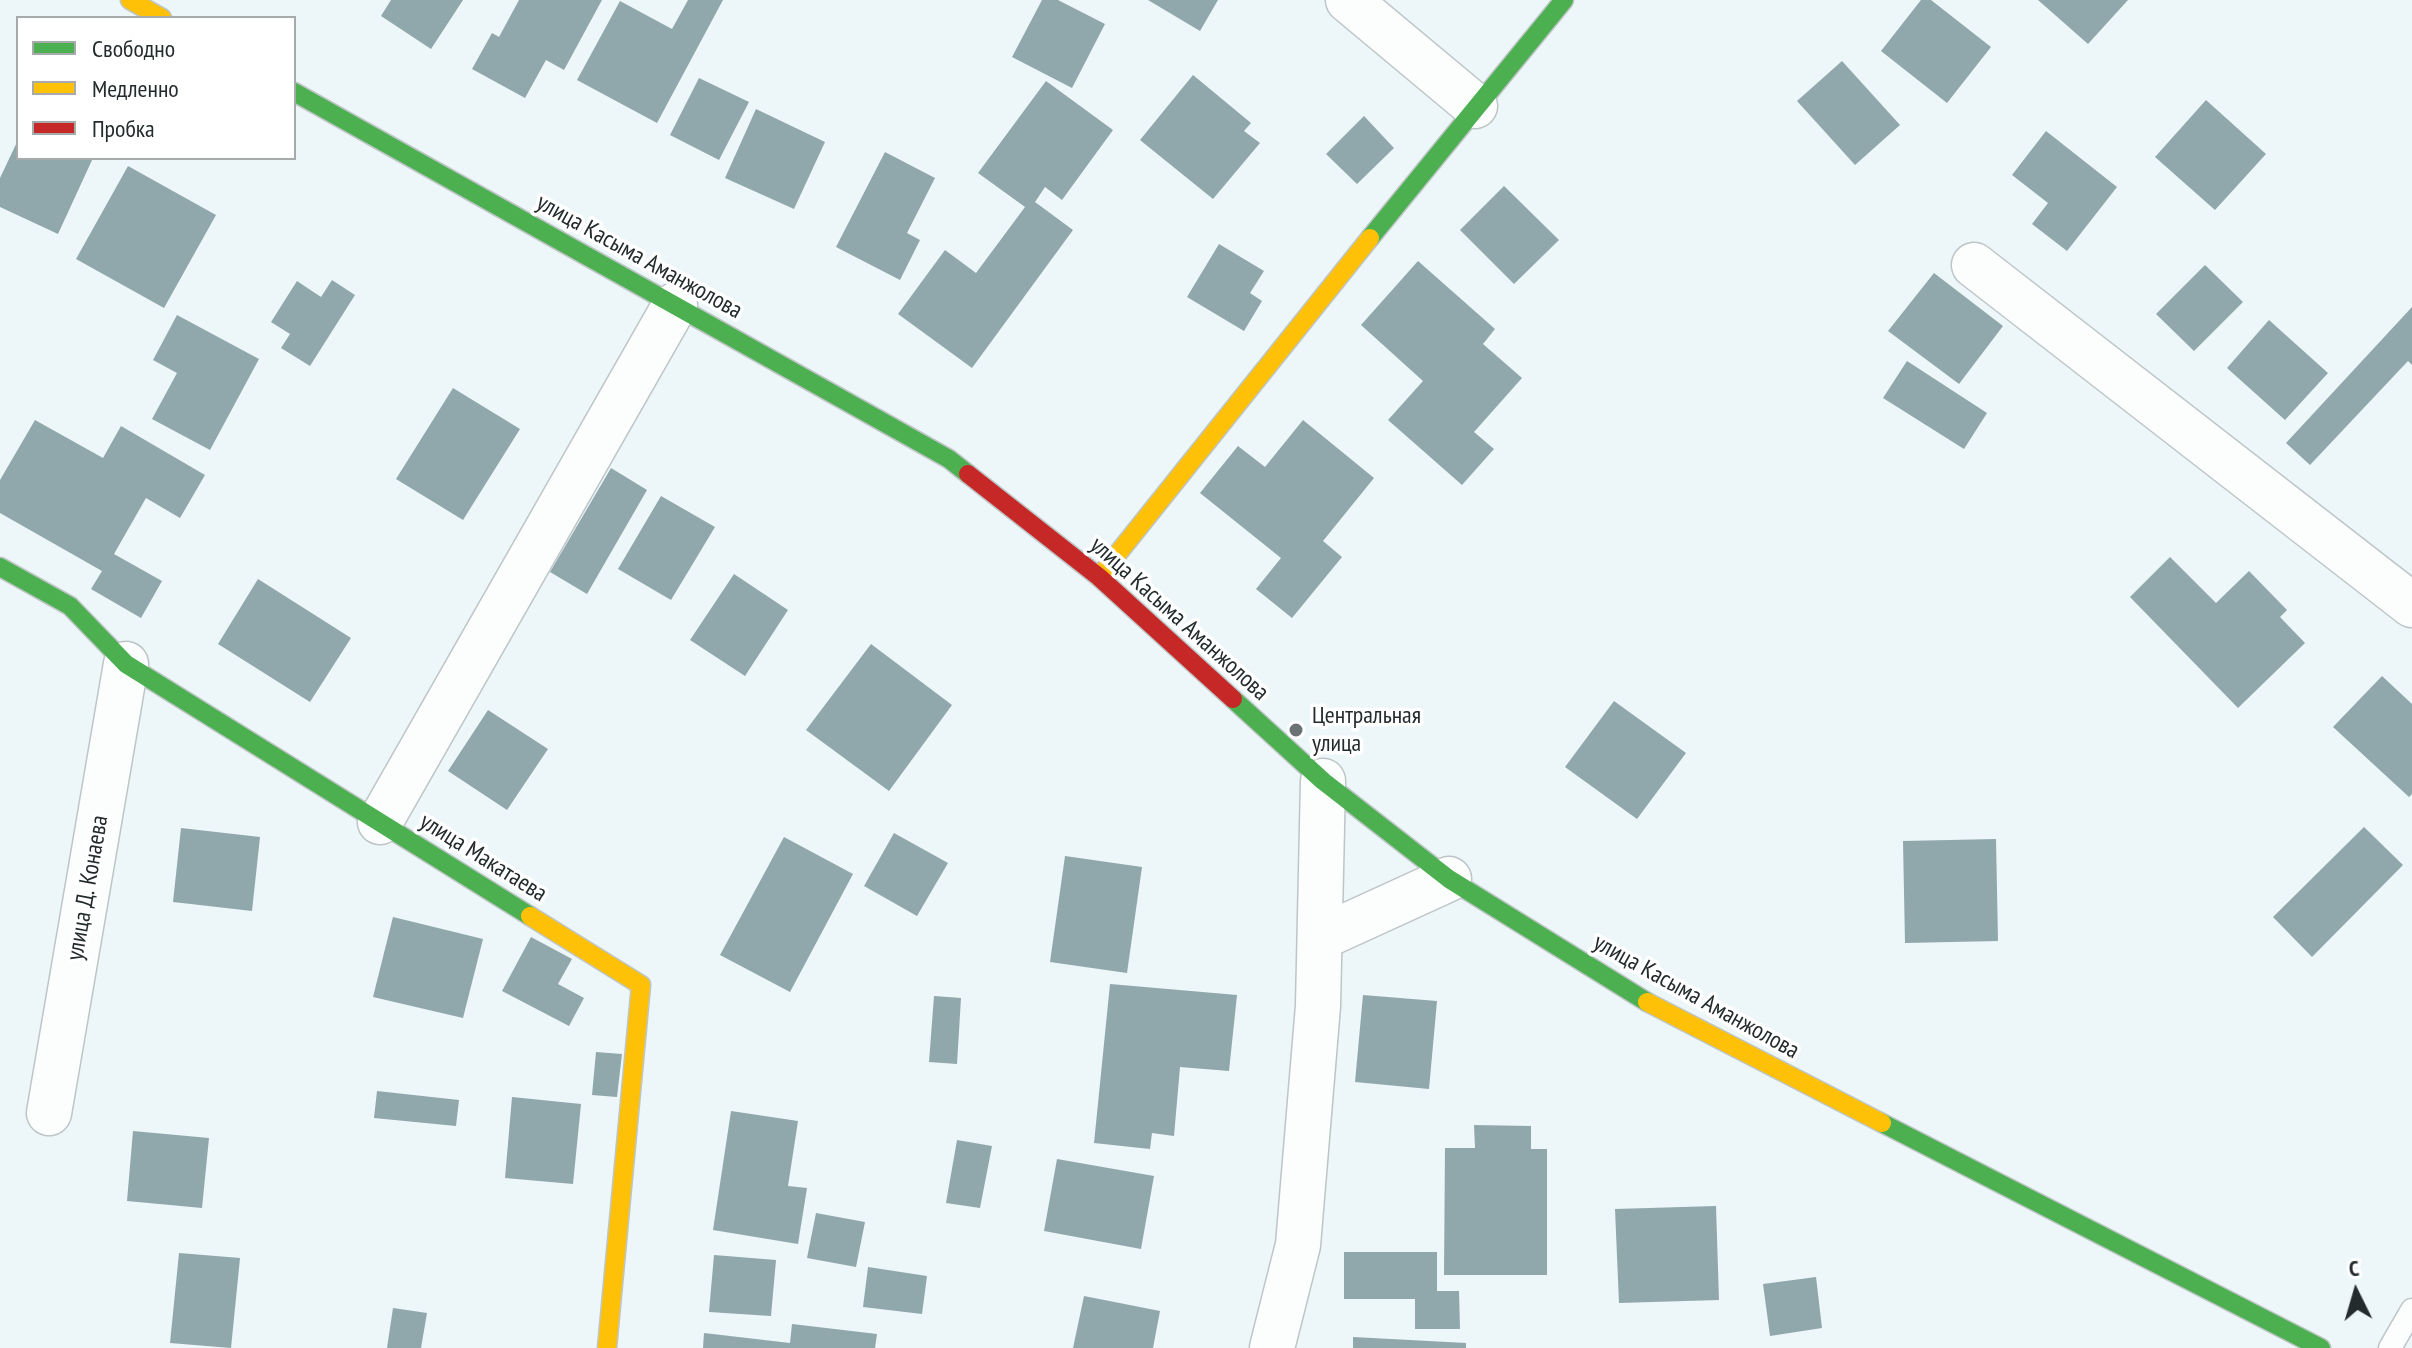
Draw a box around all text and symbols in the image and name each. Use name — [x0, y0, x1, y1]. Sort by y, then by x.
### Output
legend — [16, 16, 296, 160]
text: Свободно — [92, 33, 175, 64]
text: Медленно — [92, 73, 179, 104]
text: Пробка — [92, 113, 155, 144]
street label: улица Касыма Аманжолова — [531, 188, 747, 326]
street label: улица Касыма Аманжолова — [1084, 531, 1274, 707]
place label: Центральная улица — [1312, 702, 1421, 758]
marker: Центральная улица — [1287, 721, 1305, 739]
street label: улица Макатаева — [414, 807, 552, 909]
street label: улица Д. Конаева — [61, 813, 115, 963]
street label: улица Касыма Аманжолова — [1588, 928, 1804, 1066]
north arrow — [2316, 1252, 2396, 1332]
text: С — [2348, 1254, 2360, 1282]

